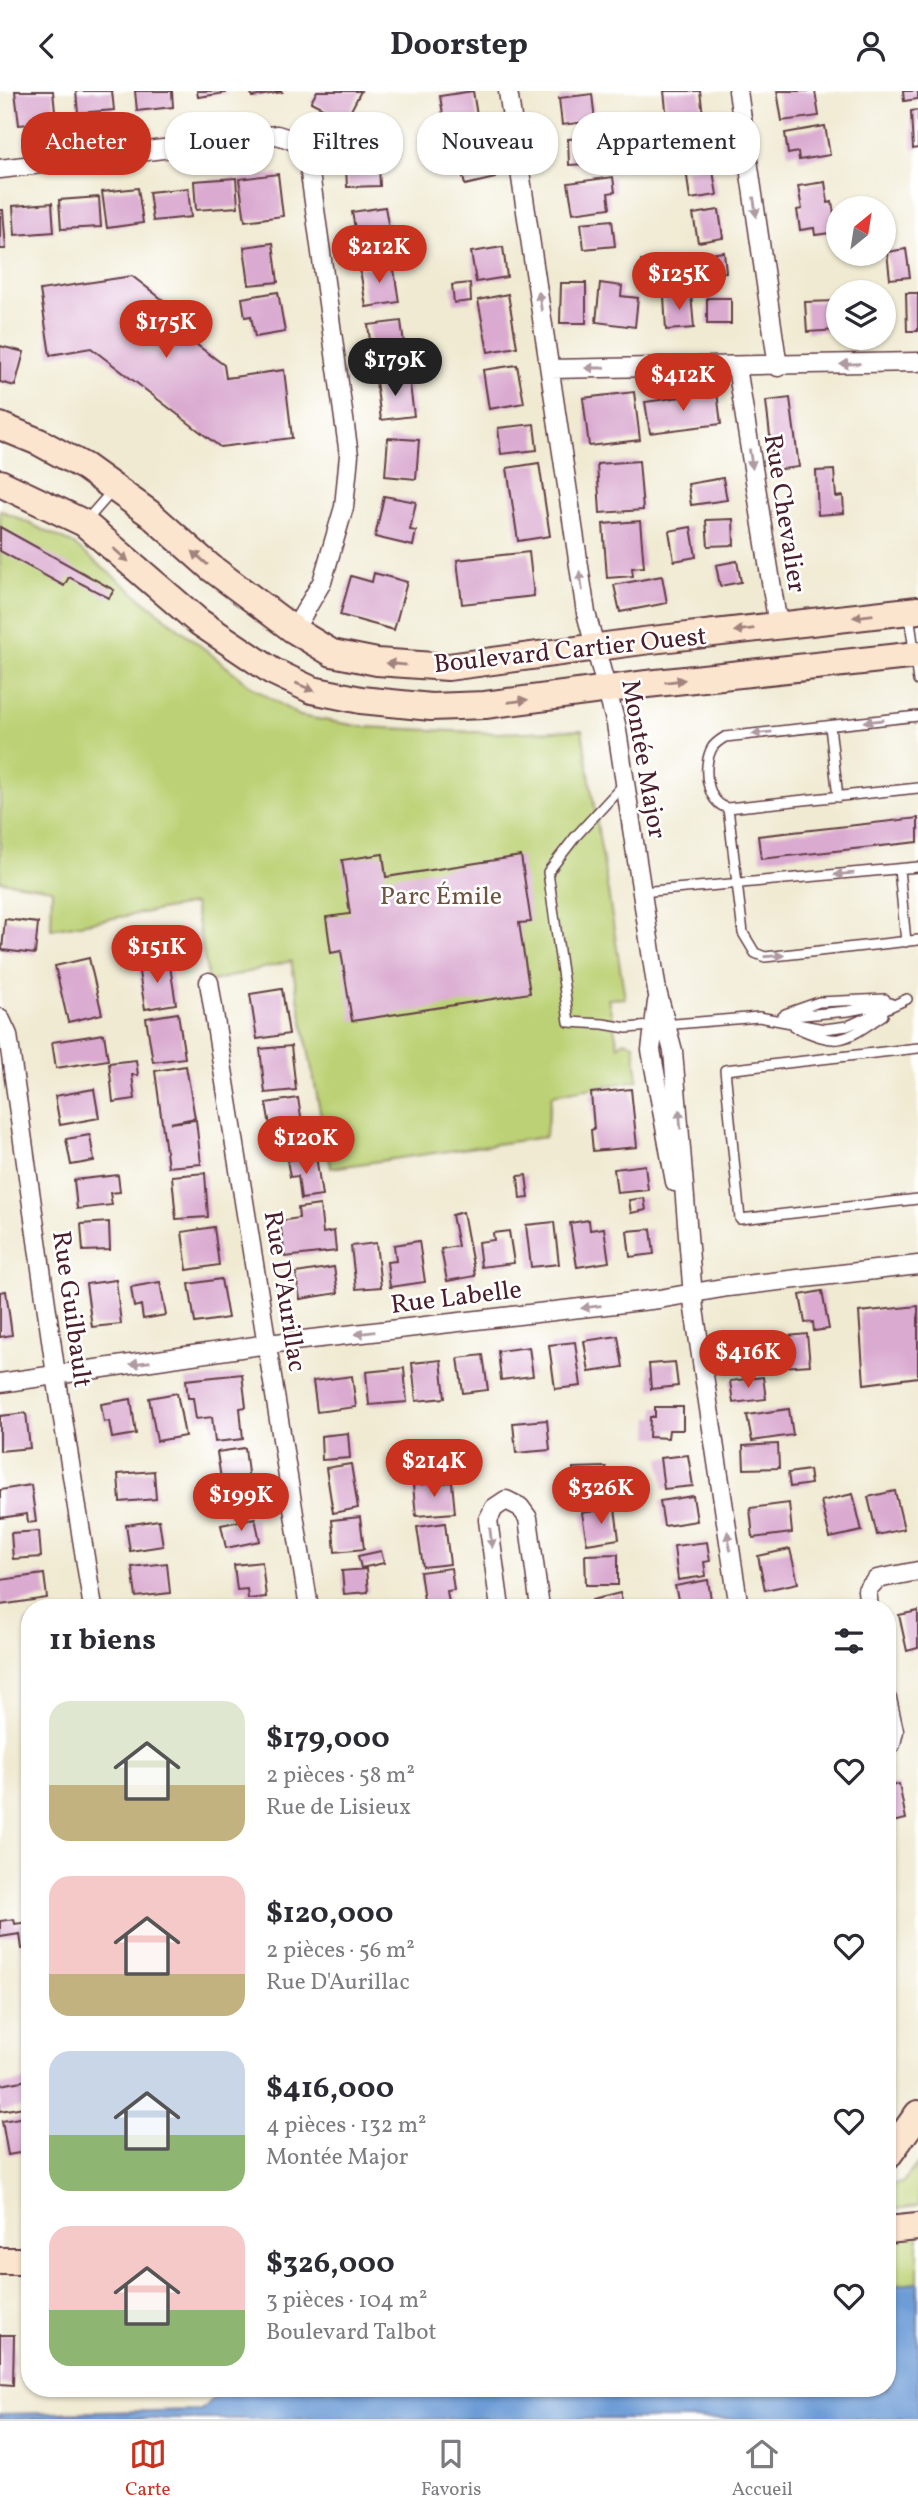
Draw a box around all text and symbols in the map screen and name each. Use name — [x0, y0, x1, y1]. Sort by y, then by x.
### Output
text: Doorstep — [390, 24, 528, 68]
icon: back — [28, 27, 66, 65]
icon: person — [852, 27, 890, 65]
chip: Acheter — [21, 112, 151, 175]
chip: Louer — [165, 112, 274, 175]
chip: Filtres — [288, 112, 403, 175]
chip: Nouveau — [417, 112, 558, 175]
chip: Appartement — [572, 112, 760, 175]
one-way arrow — [750, 196, 761, 218]
north arrow — [826, 196, 896, 266]
map controls — [826, 196, 896, 350]
pin: $212K — [330, 225, 428, 285]
text: $212K — [348, 232, 410, 264]
pin: $125K — [630, 253, 728, 312]
text: $125K — [648, 259, 710, 291]
button: layers — [826, 280, 896, 350]
one-way arrow — [534, 290, 545, 312]
pin: $175K — [117, 301, 215, 360]
text: $175K — [136, 307, 196, 339]
pin: $179K — [346, 338, 444, 398]
text: $179K — [364, 345, 426, 377]
pin: $412K — [634, 353, 732, 413]
one-way arrow — [839, 359, 861, 370]
text: $412K — [651, 360, 715, 392]
one-way arrow — [584, 362, 606, 374]
street label: Rue Chevalier — [754, 431, 814, 595]
one-way arrow — [746, 448, 757, 470]
one-way arrow — [112, 547, 130, 563]
one-way arrow — [192, 551, 209, 566]
one-way arrow — [576, 570, 587, 592]
one-way arrow — [852, 611, 874, 622]
street label: Boulevard Cartier Ouest — [432, 619, 709, 683]
one-way arrow — [733, 624, 755, 635]
one-way arrow — [385, 659, 407, 670]
one-way arrow — [664, 675, 686, 686]
street label: Montée Major — [611, 677, 675, 842]
one-way arrow — [295, 681, 316, 692]
one-way arrow — [507, 695, 529, 706]
one-way arrow — [863, 715, 885, 726]
one-way arrow — [751, 728, 773, 739]
one-way arrow — [832, 869, 854, 880]
park label: Parc Émile — [380, 879, 502, 915]
pin: $151K — [108, 925, 206, 985]
text: $151K — [127, 932, 187, 964]
one-way arrow — [763, 950, 785, 961]
one-way arrow — [674, 1108, 685, 1130]
pin: $120K — [257, 1117, 355, 1176]
text: $120K — [274, 1123, 338, 1155]
street label: Rue D'Aurillac — [254, 1208, 315, 1374]
street label: Rue Guilbault — [42, 1229, 100, 1390]
street label: Rue Labelle — [389, 1272, 524, 1324]
one-way arrow — [580, 1302, 602, 1313]
one-way arrow — [354, 1328, 376, 1339]
pin: $416K — [699, 1331, 797, 1390]
text: $416K — [715, 1337, 781, 1369]
one-way arrow — [129, 1358, 151, 1369]
pin: $214K — [385, 1439, 483, 1499]
text: $214K — [402, 1446, 466, 1478]
pin: $326K — [552, 1467, 650, 1526]
pin: $199K — [192, 1473, 290, 1533]
text: $326K — [568, 1473, 634, 1505]
text: $199K — [209, 1480, 273, 1512]
one-way arrow — [485, 1527, 496, 1549]
one-way arrow — [723, 1530, 734, 1552]
text: 11 biens — [49, 1620, 156, 1662]
icon: filters — [830, 1622, 868, 1660]
text: $179,000 — [266, 1718, 390, 1760]
icon: home — [105, 1729, 189, 1813]
icon: heart — [830, 1752, 868, 1790]
text: 2 pièces · 58 m² — [266, 1760, 415, 1792]
text: Rue de Lisieux — [266, 1792, 411, 1824]
text: $120,000 — [266, 1893, 393, 1935]
icon: home — [105, 1904, 189, 1988]
icon: heart — [830, 1927, 868, 1965]
text: 2 pièces · 56 m² — [266, 1935, 415, 1967]
text: Rue D'Aurillac — [266, 1967, 410, 1999]
text: $416,000 — [266, 2068, 394, 2110]
icon: home — [105, 2079, 189, 2163]
icon: heart — [830, 2102, 868, 2140]
text: 4 pièces · 132 m² — [266, 2110, 427, 2142]
text: Montée Major — [266, 2142, 408, 2174]
text: $326,000 — [266, 2243, 395, 2285]
icon: home — [105, 2254, 189, 2338]
icon: heart — [830, 2277, 868, 2315]
text: 3 pièces · 104 m² — [266, 2285, 428, 2317]
text: Boulevard Talbot — [266, 2317, 437, 2349]
tab: Carte — [125, 2435, 171, 2503]
tab: Favoris — [421, 2435, 481, 2503]
tab: Accueil — [732, 2435, 793, 2503]

